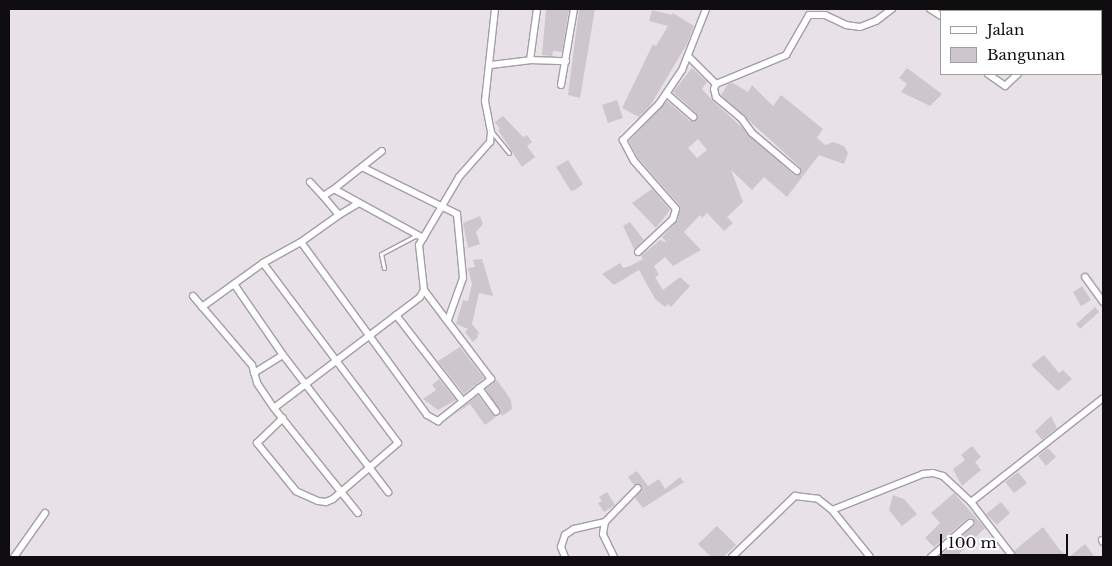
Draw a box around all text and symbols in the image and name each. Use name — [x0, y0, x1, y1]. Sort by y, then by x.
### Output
legend — [940, 10, 1102, 75]
text: Jalan — [987, 20, 1024, 39]
text: Bangunan — [987, 45, 1065, 64]
scale bar — [942, 524, 1070, 556]
text: 100 m — [948, 533, 997, 552]

